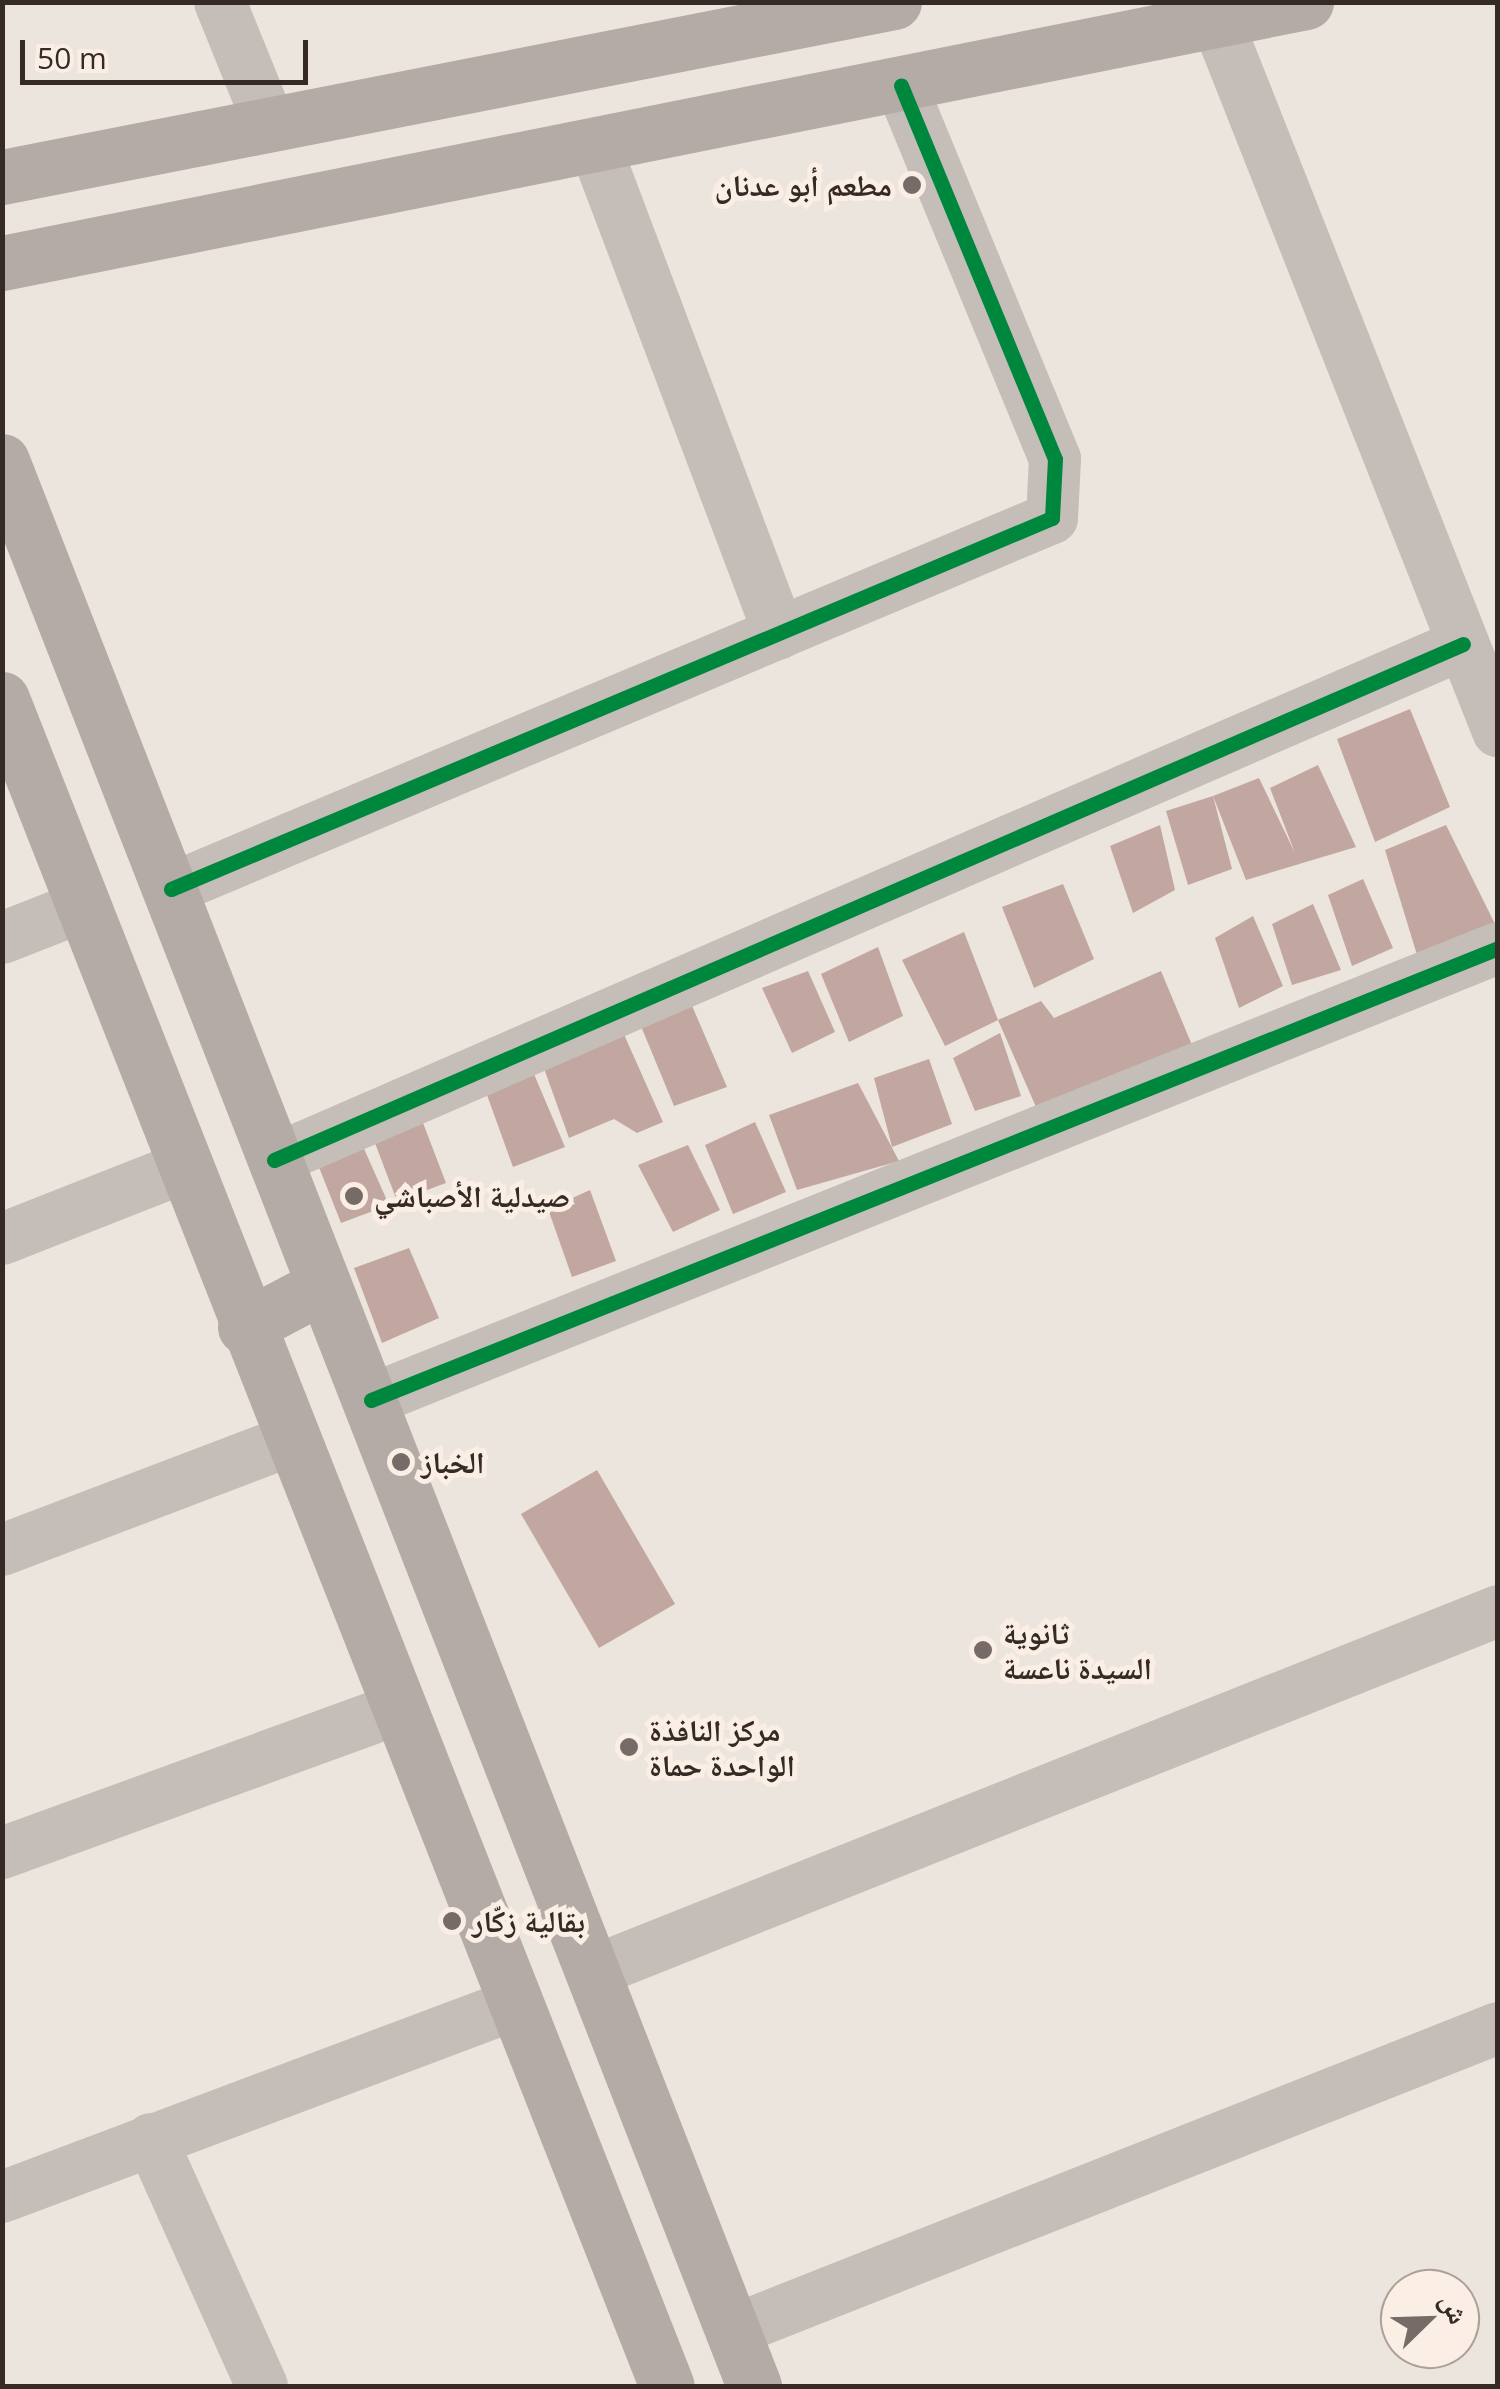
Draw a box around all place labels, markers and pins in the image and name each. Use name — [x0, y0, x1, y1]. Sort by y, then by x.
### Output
place label: مطعم أبو عدنان — [714, 167, 892, 203]
marker: مطعم أبو عدنان — [901, 174, 923, 196]
place label: صيدلية الأصباشي — [374, 1178, 570, 1214]
marker: صيدلية الأصباشي — [343, 1185, 365, 1207]
place label: الخباز — [421, 1444, 484, 1480]
marker: الخباز — [390, 1451, 412, 1473]
place label: ثانوية السيدة ناعسة — [1003, 1615, 1152, 1686]
marker: ثانوية السيدة ناعسة — [972, 1639, 994, 1661]
place label: مركز النافذة الواحدة حماة — [649, 1712, 795, 1782]
marker: مركز النافذة الواحدة حماة — [618, 1736, 640, 1758]
place label: بقالية زكّار — [472, 1903, 585, 1939]
marker: بقالية زكّار — [441, 1910, 463, 1932]

